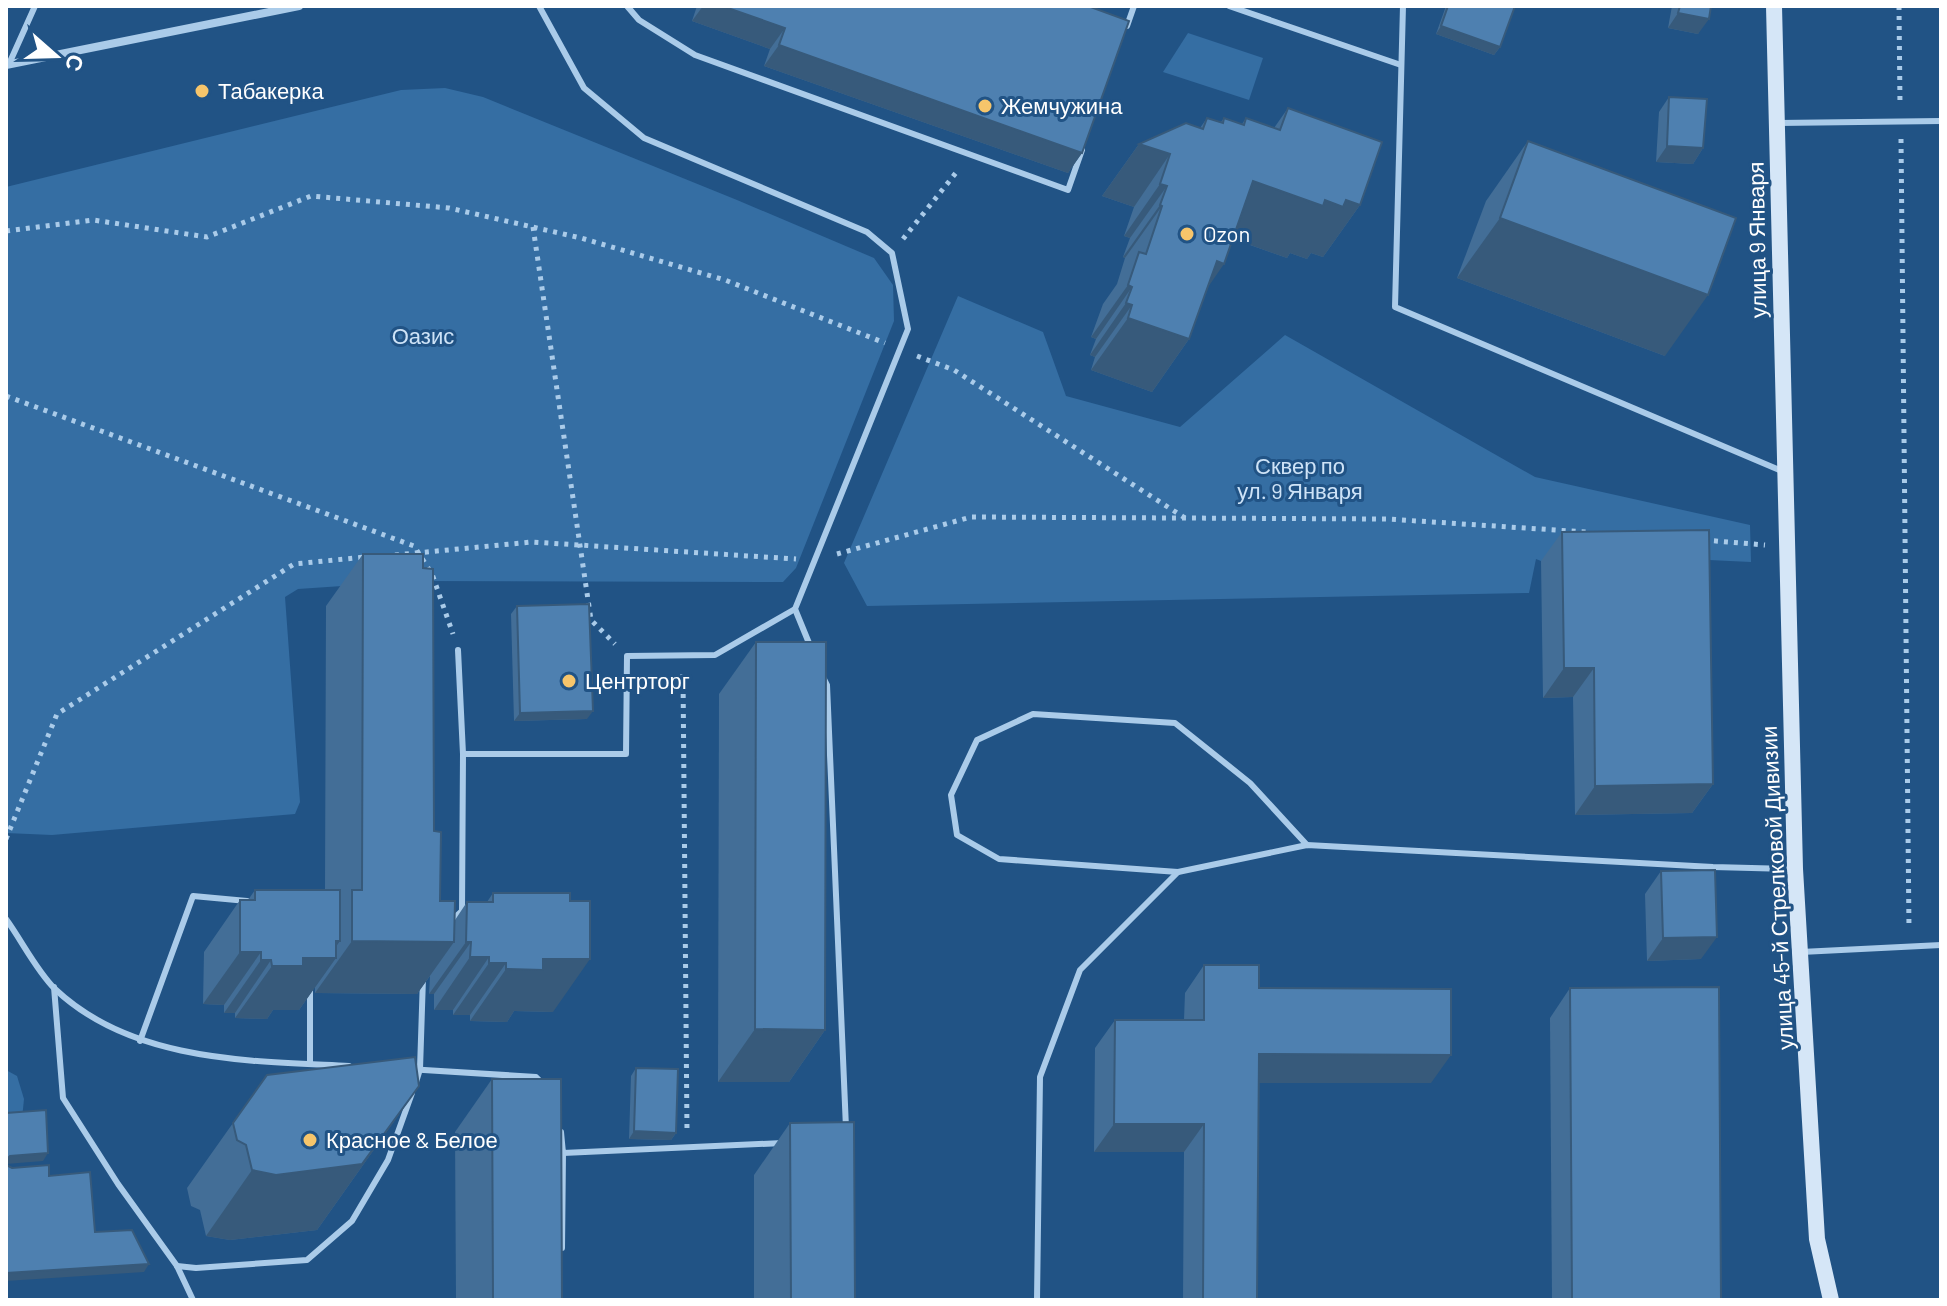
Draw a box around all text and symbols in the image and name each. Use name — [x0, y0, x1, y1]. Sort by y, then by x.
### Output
north arrow — [16, 16, 96, 96]
text: С — [61, 51, 91, 75]
place label: Табакерка — [218, 77, 324, 104]
marker: Табакерка — [193, 82, 211, 100]
place label: Жемчужина — [1001, 92, 1123, 119]
marker: Жемчужина — [976, 97, 994, 115]
street label: улица 9 Января — [1742, 162, 1771, 318]
place label: Ozon — [1203, 220, 1250, 246]
marker: Ozon — [1178, 225, 1196, 243]
park label: Оазис — [392, 322, 454, 348]
park label: Сквер по ул. 9 Января — [1237, 452, 1363, 504]
place label: Центрторг — [585, 667, 690, 694]
marker: Центрторг — [560, 672, 578, 690]
street label: улица 45-й Стрелковой Дивизии — [1755, 725, 1798, 1051]
place label: Красное & Белое — [326, 1126, 498, 1153]
marker: Красное & Белое — [301, 1131, 319, 1149]

